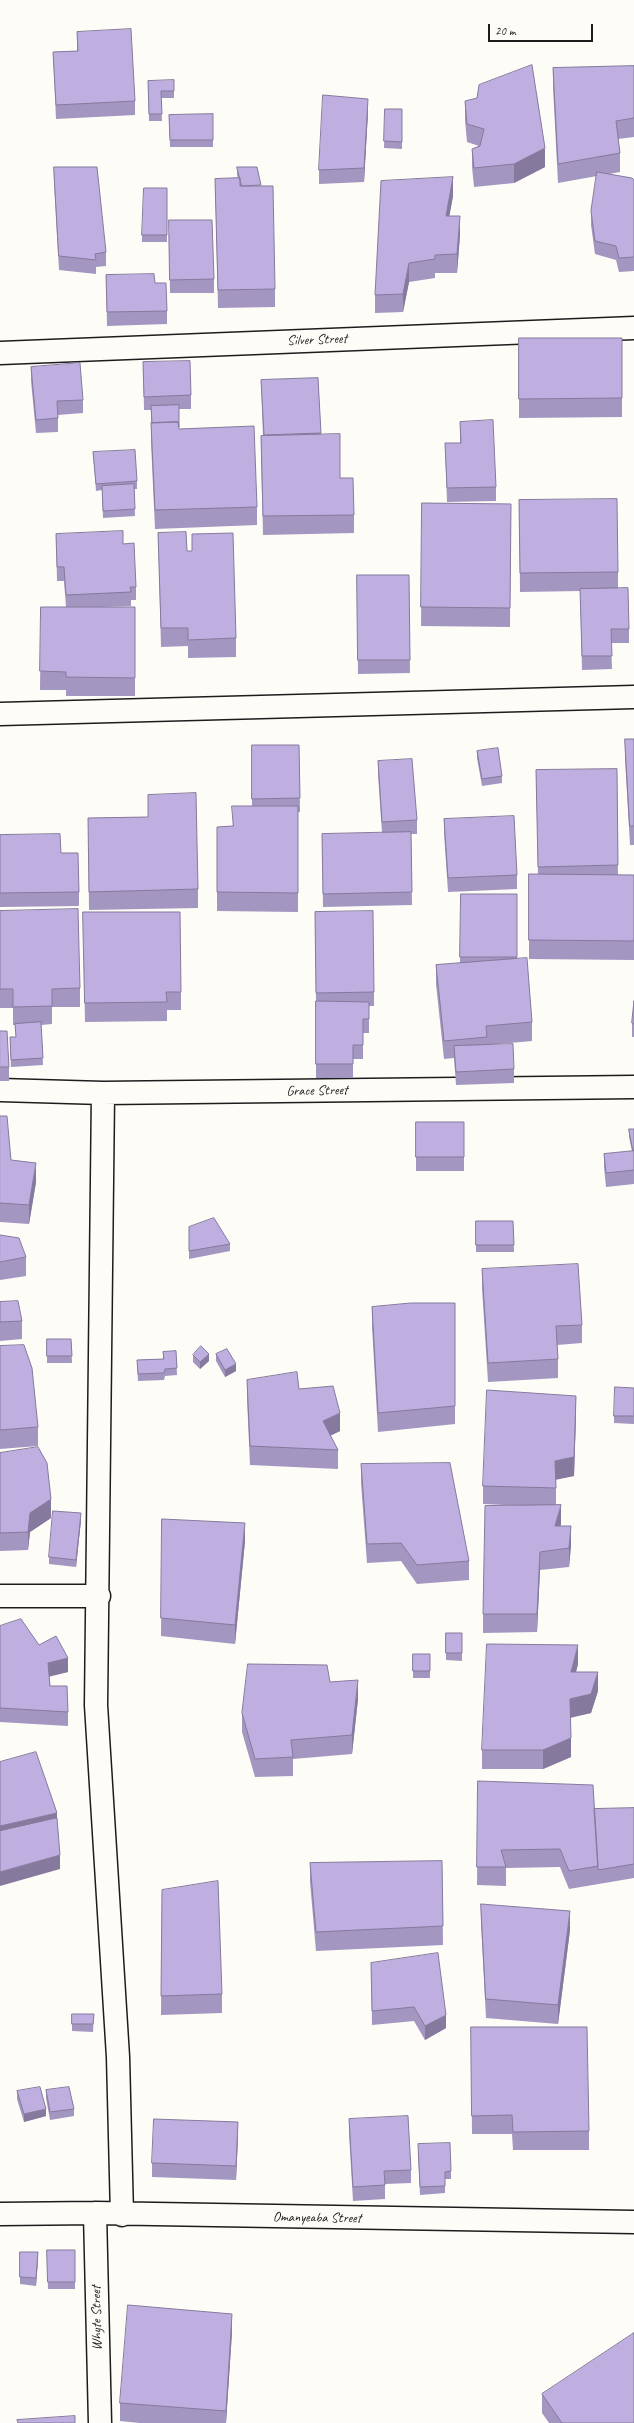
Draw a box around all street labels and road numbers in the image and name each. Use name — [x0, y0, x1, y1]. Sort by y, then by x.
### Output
street label: Silver Street — [287, 331, 347, 349]
street label: Grace Street — [286, 1082, 348, 1100]
street label: Omanyeaba Street — [273, 2209, 361, 2227]
street label: Whyte Street — [88, 2285, 106, 2351]

